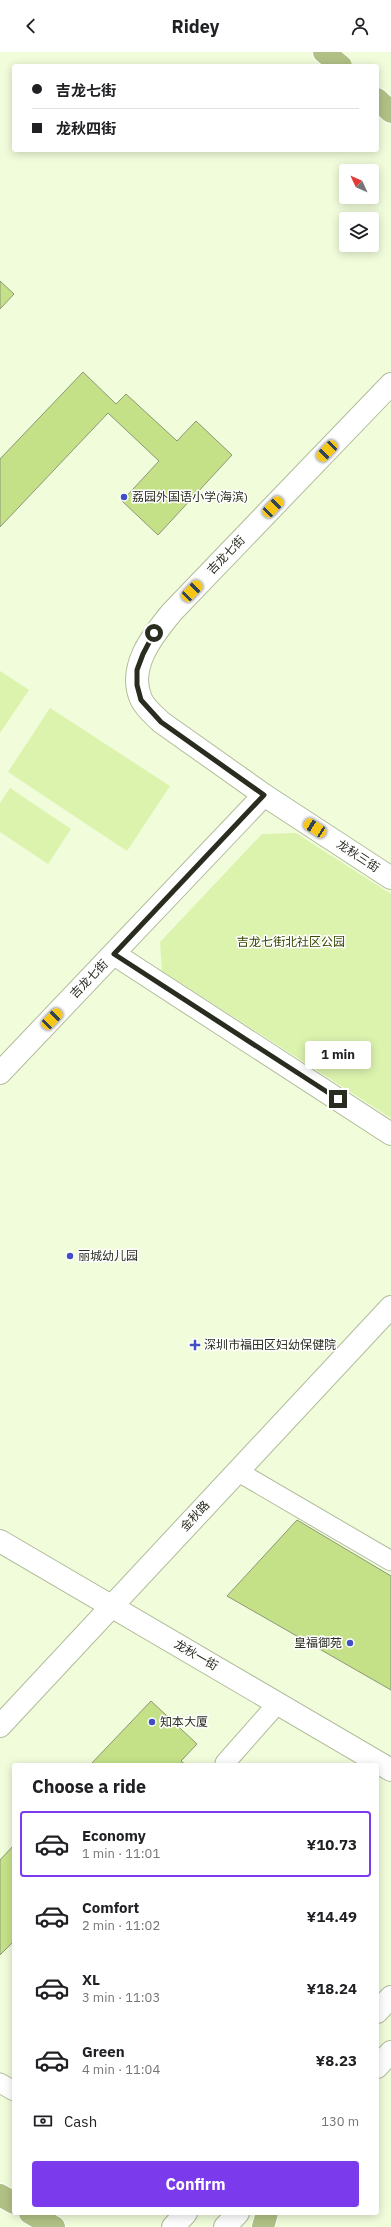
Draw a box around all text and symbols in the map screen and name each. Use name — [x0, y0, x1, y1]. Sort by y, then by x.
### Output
icon: back — [20, 15, 42, 37]
text: Ridey — [172, 15, 219, 38]
icon: person — [349, 15, 371, 37]
text: 吉龙七街 — [56, 81, 116, 100]
text: 龙秋四街 — [56, 119, 116, 138]
north arrow — [339, 164, 379, 204]
map controls — [339, 164, 379, 252]
button: layers — [339, 212, 379, 252]
car — [314, 438, 340, 464]
place label: 荔园外国语小学(海滨) — [132, 489, 248, 504]
marker: 荔园外国语小学(海滨) — [119, 492, 129, 502]
car — [260, 494, 286, 520]
street label: 吉龙七街 — [204, 532, 248, 577]
car — [179, 578, 205, 604]
route start — [145, 624, 163, 642]
car — [302, 816, 328, 840]
street label: 龙秋三街 — [334, 836, 382, 875]
park label: 吉龙七街北社区公园 — [237, 934, 345, 949]
street label: 吉龙七街 — [67, 956, 111, 1001]
car — [39, 1006, 65, 1032]
callout: 1 min — [305, 1041, 371, 1069]
text: 1 min — [321, 1046, 355, 1063]
route end — [329, 1090, 347, 1108]
place label: 丽城幼儿园 — [78, 1248, 138, 1263]
marker: 丽城幼儿园 — [65, 1251, 75, 1261]
place label: 深圳市福田区妇幼保健院 — [204, 1337, 336, 1352]
marker: 深圳市福田区妇幼保健院 — [189, 1339, 201, 1351]
street label: 金秋路 — [177, 1497, 212, 1534]
place label: 皇福御苑 — [294, 1635, 342, 1650]
street label: 龙秋一街 — [172, 1636, 221, 1673]
marker: 皇福御苑 — [345, 1638, 355, 1648]
place label: 知本大厦 — [160, 1714, 208, 1729]
marker: 知本大厦 — [147, 1717, 157, 1727]
text: Choose a ride — [32, 1775, 146, 1798]
icon: car — [34, 1826, 70, 1862]
text: Economy — [82, 1826, 146, 1845]
text: ¥10.73 — [307, 1835, 357, 1854]
text: 1 min · 11:01 — [82, 1845, 160, 1862]
icon: car — [34, 1898, 70, 1934]
text: Comfort — [82, 1898, 139, 1917]
text: ¥14.49 — [307, 1907, 357, 1926]
text: 2 min · 11:02 — [82, 1917, 160, 1934]
icon: car — [34, 1970, 70, 2006]
text: XL — [82, 1970, 100, 1989]
text: ¥18.24 — [307, 1979, 357, 1998]
text: 3 min · 11:03 — [82, 1989, 160, 2006]
icon: car — [34, 2042, 70, 2078]
text: Green — [82, 2042, 125, 2061]
text: ¥8.23 — [316, 2051, 357, 2070]
text: 4 min · 11:04 — [82, 2061, 160, 2078]
icon: cash — [32, 2110, 54, 2132]
text: Cash — [64, 2112, 97, 2131]
text: 130 m — [321, 2113, 359, 2130]
button: Confirm — [32, 2161, 359, 2207]

